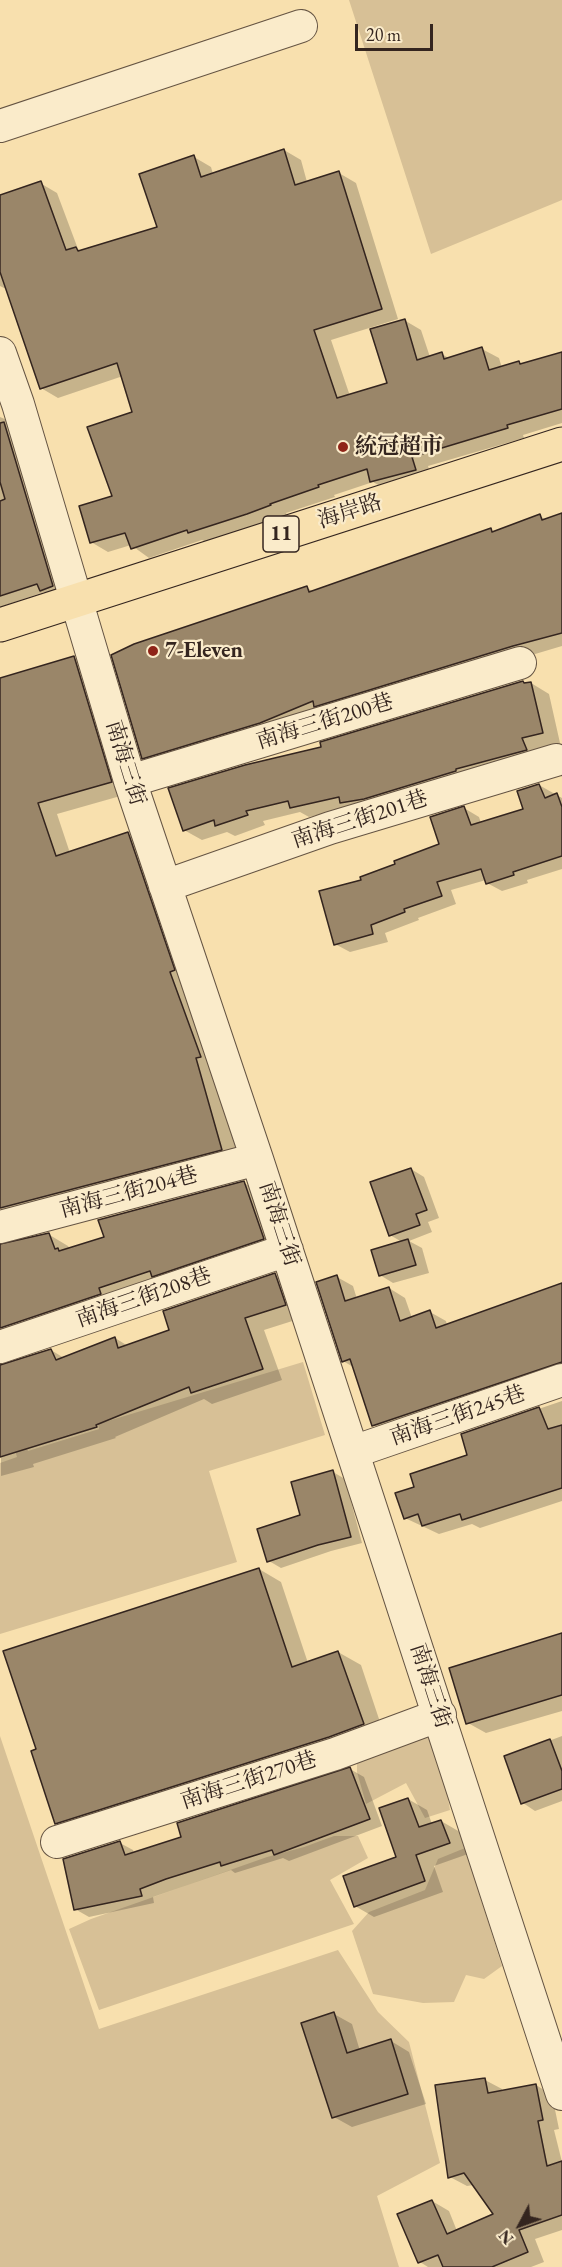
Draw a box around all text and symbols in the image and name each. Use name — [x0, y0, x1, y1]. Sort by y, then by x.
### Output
scale bar — [358, 12, 436, 50]
text: 20 m — [366, 23, 401, 46]
place label: 統冠超市 — [355, 434, 443, 460]
marker: 統冠超市 — [336, 440, 350, 454]
street label: 海岸路 — [315, 489, 385, 535]
road number: 11 — [263, 516, 299, 552]
place label: 7-Eleven — [165, 638, 243, 664]
marker: 7-Eleven — [146, 644, 160, 658]
street label: 南海三街200巷 — [253, 689, 397, 755]
street label: 南海三街 — [100, 717, 150, 809]
street label: 南海三街201巷 — [289, 786, 431, 854]
street label: 南海三街204巷 — [57, 1162, 201, 1224]
street label: 南海三街 — [253, 1178, 305, 1270]
street label: 南海三街208巷 — [73, 1262, 215, 1334]
street label: 南海三街245巷 — [387, 1380, 529, 1452]
street label: 南海三街 — [404, 1640, 456, 1732]
street label: 南海三街270巷 — [178, 1747, 320, 1815]
north arrow — [490, 2195, 550, 2255]
text: N — [494, 2225, 518, 2249]

